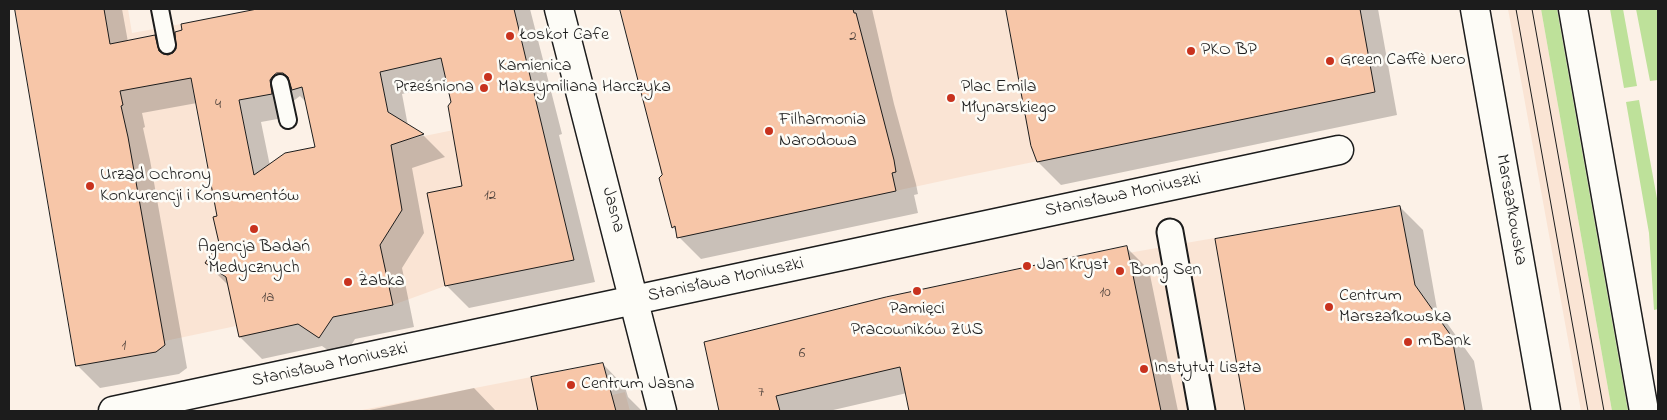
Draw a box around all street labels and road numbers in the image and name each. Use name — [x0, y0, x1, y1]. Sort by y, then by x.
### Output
street label: Marszałkowska — [1490, 153, 1530, 267]
street label: Stanisława Moniuszki — [1043, 169, 1203, 223]
street label: Jasna — [596, 185, 628, 235]
street label: Stanisława Moniuszki — [646, 254, 806, 308]
street label: Stanisława Moniuszki — [250, 339, 410, 393]

